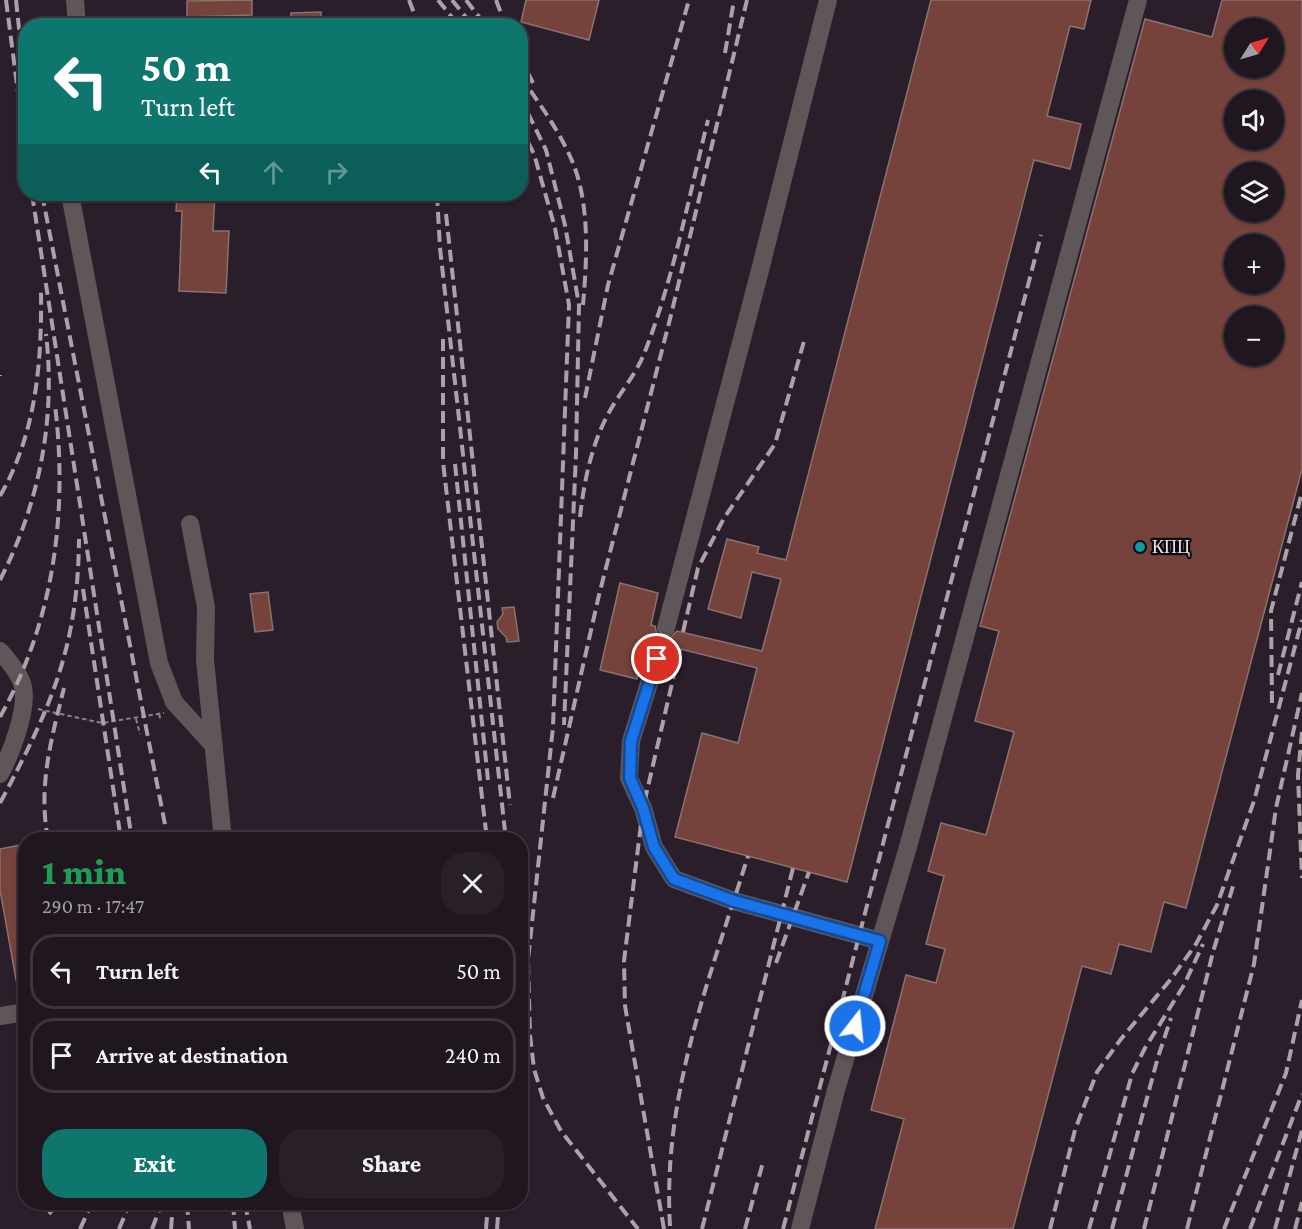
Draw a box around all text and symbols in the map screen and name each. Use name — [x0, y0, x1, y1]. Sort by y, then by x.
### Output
north arrow — [1224, 18, 1284, 78]
map controls — [1224, 18, 1284, 366]
icon: left — [42, 42, 120, 120]
text: 50 m — [141, 43, 231, 90]
button: sound — [1224, 90, 1284, 150]
text: Turn left — [141, 92, 235, 122]
icon: left — [194, 156, 227, 189]
icon: ahead — [257, 156, 290, 189]
icon: right — [320, 156, 353, 189]
button: layers — [1224, 162, 1284, 222]
button: + — [1224, 234, 1284, 294]
button: − — [1224, 306, 1284, 366]
place label: КПЦ — [1152, 537, 1190, 557]
marker: КПЦ — [1133, 540, 1147, 554]
pin — [631, 633, 682, 684]
icon: arrive — [640, 642, 673, 675]
text: 1 min — [42, 852, 126, 892]
button: close — [441, 852, 504, 915]
text: 290 m · 17:47 — [42, 895, 144, 917]
icon: left — [45, 955, 78, 988]
text: Turn left — [96, 959, 179, 984]
text: 50 m — [456, 959, 501, 984]
position arrow — [823, 994, 887, 1058]
icon: arrive — [45, 1039, 78, 1072]
text: Arrive at destination — [96, 1043, 288, 1068]
text: 240 m — [445, 1043, 501, 1068]
button: Exit — [42, 1129, 267, 1198]
button: Share — [279, 1129, 504, 1198]

